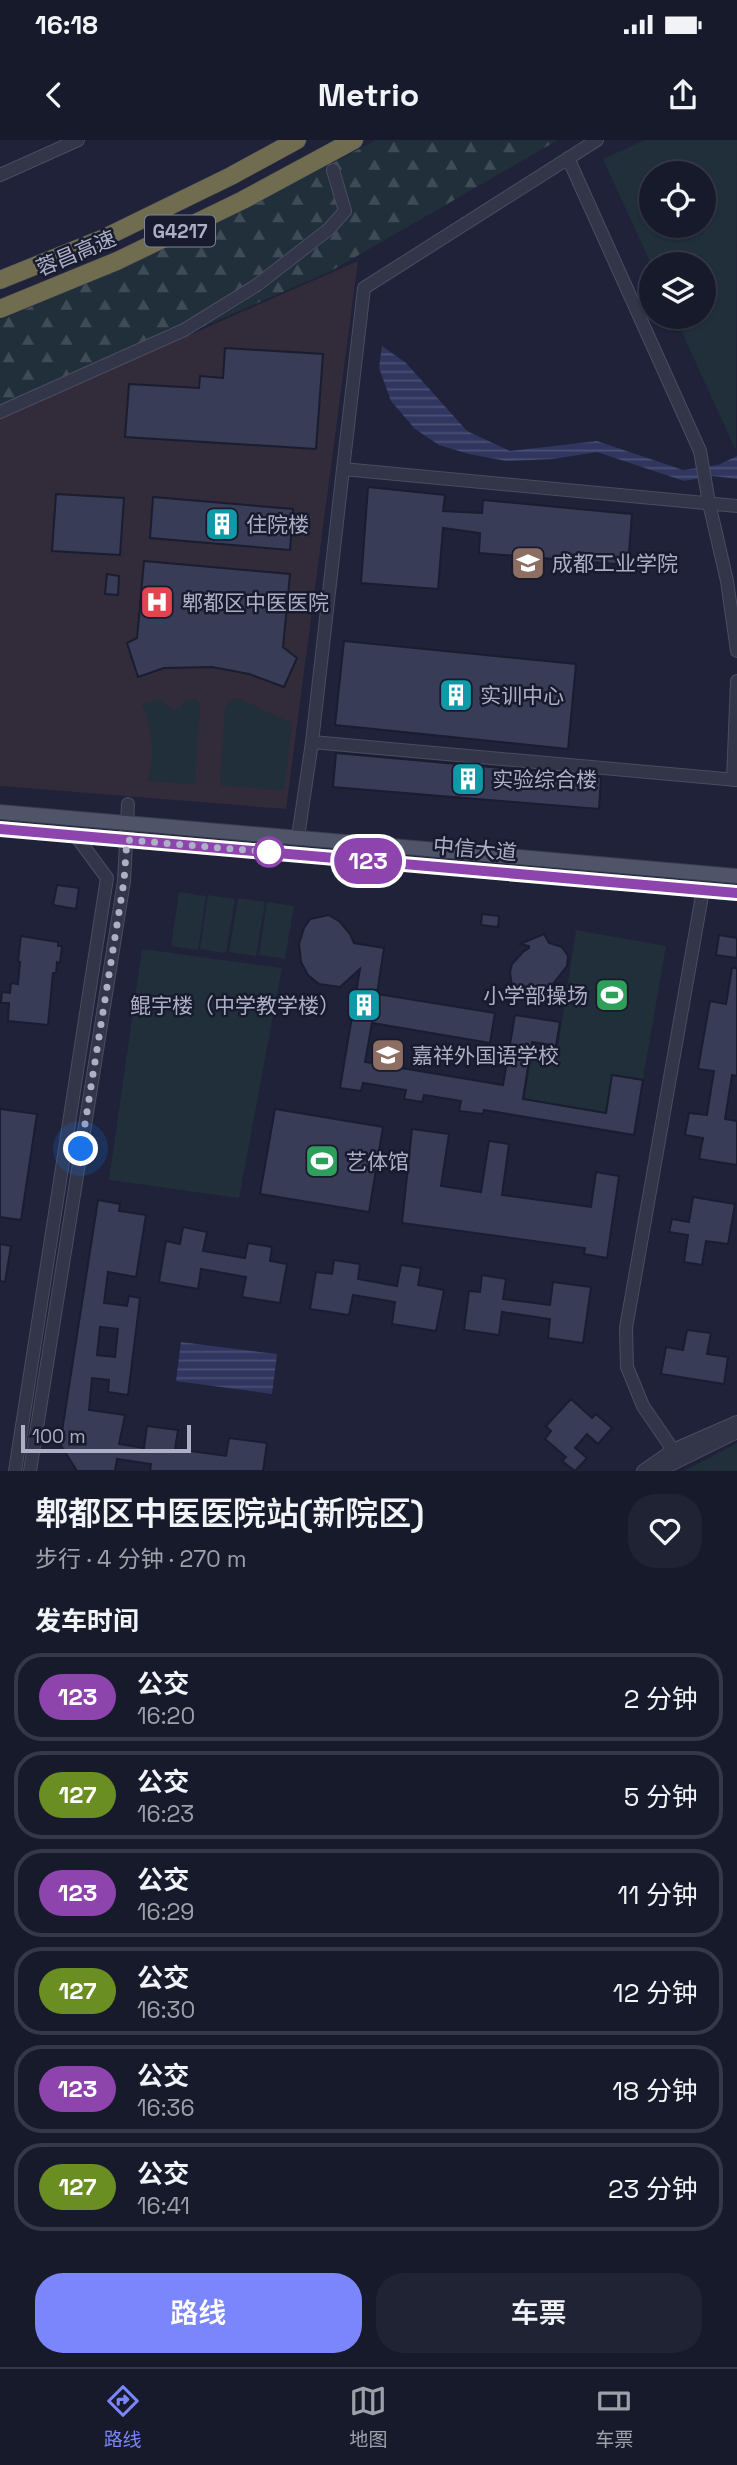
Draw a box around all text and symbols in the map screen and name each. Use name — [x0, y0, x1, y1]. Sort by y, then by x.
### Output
text: 16:18 — [35, 8, 98, 42]
text: Metrio — [318, 75, 419, 115]
icon: back — [35, 76, 73, 114]
icon: share — [664, 76, 702, 114]
map controls — [639, 161, 716, 329]
button: locate — [639, 161, 716, 238]
road number: G4217 — [145, 216, 215, 246]
street label: 蓉昌高速 — [32, 224, 120, 282]
button: layers — [639, 252, 716, 329]
building icon: 住院楼 — [203, 505, 241, 543]
place label: 住院楼 — [246, 511, 309, 538]
school or university icon: 成都工业学院 — [509, 544, 547, 582]
place label: 成都工业学院 — [552, 550, 678, 577]
hospital icon: 郫都区中医医院 — [138, 583, 176, 621]
place label: 郫都区中医医院 — [182, 589, 329, 616]
building icon: 实训中心 — [437, 676, 475, 714]
place label: 实训中心 — [480, 682, 564, 709]
building icon: 实验综合楼 — [449, 760, 487, 798]
place label: 实验综合楼 — [492, 766, 597, 793]
street label: 中信大道 — [432, 832, 518, 866]
unlabelled marker — [254, 837, 284, 867]
line badge: 123 — [328, 838, 408, 884]
text: 123 — [348, 845, 388, 876]
sports icon: 小学部操场 — [593, 976, 631, 1014]
place label: 小学部操场 — [483, 982, 588, 1009]
building icon: 鲲宇楼（中学教学楼） — [345, 986, 383, 1024]
place label: 鲲宇楼（中学教学楼） — [130, 992, 340, 1019]
school or university icon: 嘉祥外国语学校 — [369, 1036, 407, 1074]
place label: 嘉祥外国语学校 — [412, 1042, 559, 1069]
your location — [63, 1131, 98, 1166]
sports icon: 艺体馆 — [303, 1142, 341, 1180]
place label: 艺体馆 — [346, 1148, 409, 1175]
scale bar — [21, 1422, 191, 1454]
text: 100 m — [32, 1424, 86, 1449]
text: 郫都区中医医院站(新院区) — [35, 1493, 424, 1535]
button: heart — [628, 1494, 702, 1568]
text: 步行 · 4 分钟 · 270 m — [35, 1544, 246, 1574]
text: 发车时间 — [35, 1604, 139, 1638]
text: 公交 — [137, 1667, 189, 1701]
text: 123 — [58, 1681, 97, 1712]
text: 2 分钟 — [624, 1682, 698, 1716]
text: 16:20 — [137, 1701, 195, 1731]
text: 公交 — [137, 1765, 189, 1799]
text: 127 — [58, 1779, 97, 1810]
text: 5 分钟 — [624, 1780, 698, 1814]
text: 16:23 — [137, 1799, 194, 1829]
text: 公交 — [137, 1863, 189, 1897]
text: 123 — [58, 1877, 97, 1908]
text: 11 分钟 — [618, 1878, 698, 1912]
text: 16:29 — [137, 1897, 194, 1927]
text: 公交 — [137, 1961, 189, 1995]
text: 127 — [58, 1975, 97, 2006]
text: 12 分钟 — [613, 1976, 698, 2010]
text: 16:30 — [137, 1995, 195, 2025]
text: 公交 — [137, 2059, 189, 2093]
text: 123 — [58, 2073, 97, 2104]
text: 18 分钟 — [612, 2074, 698, 2108]
text: 16:36 — [137, 2093, 194, 2123]
text: 公交 — [137, 2157, 189, 2191]
text: 127 — [58, 2171, 97, 2202]
text: 23 分钟 — [608, 2172, 698, 2206]
text: 16:41 — [137, 2191, 190, 2221]
button: 路线 — [35, 2273, 362, 2353]
button: 车票 — [376, 2273, 702, 2353]
tab: 路线 — [104, 2382, 142, 2452]
tab: 地图 — [349, 2382, 387, 2452]
tab: 车票 — [595, 2382, 633, 2452]

